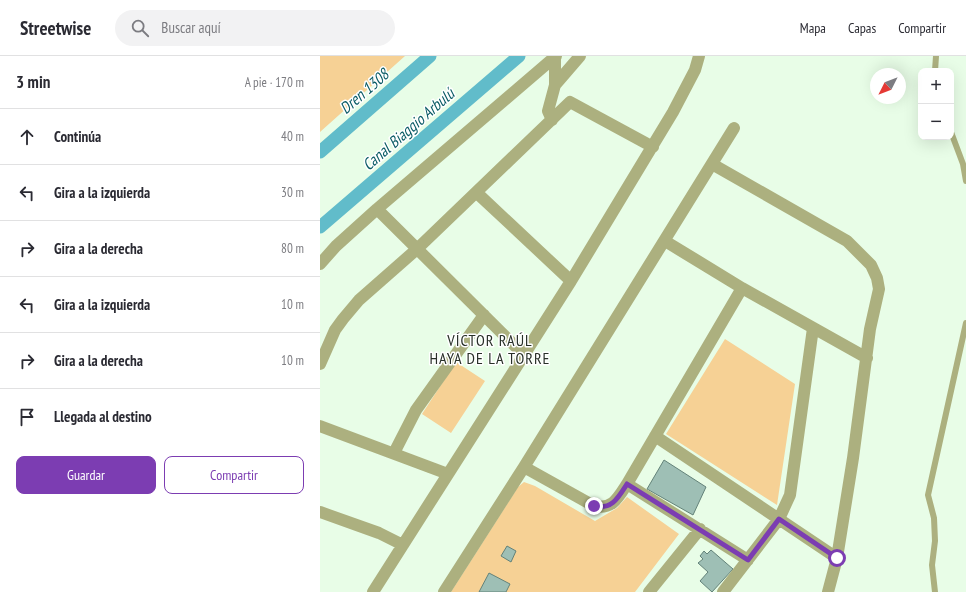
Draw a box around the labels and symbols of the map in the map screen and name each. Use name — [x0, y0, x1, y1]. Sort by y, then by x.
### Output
water label: Dren 1308 — [335, 63, 394, 118]
north arrow — [870, 68, 906, 104]
water label: Canal Biaggio Arbulú — [358, 83, 459, 174]
district label: VÍCTOR RAÚL HAYA DE LA TORRE — [430, 330, 550, 368]
route end — [585, 497, 603, 515]
route start — [828, 549, 846, 567]

